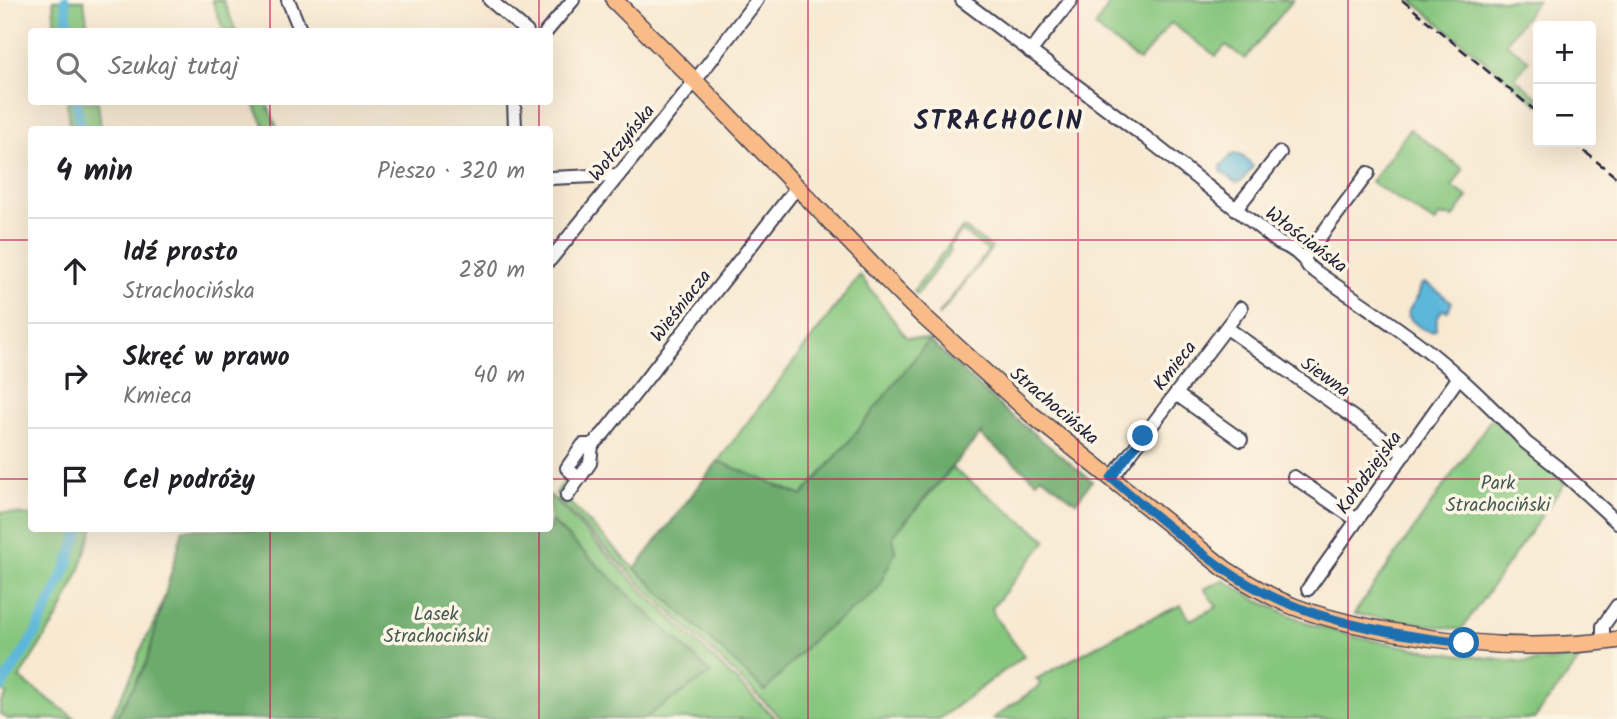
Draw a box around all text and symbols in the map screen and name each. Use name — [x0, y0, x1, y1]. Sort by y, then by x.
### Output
map controls — [1533, 21, 1596, 147]
button: + — [1533, 21, 1596, 84]
search box — [28, 28, 553, 105]
text: Szukaj tutaj — [108, 46, 239, 88]
icon: search — [52, 48, 90, 86]
button: − — [1533, 84, 1596, 147]
street label: Wołczyńska — [582, 98, 663, 188]
district label: STRACHOCIN — [914, 101, 1084, 143]
text: 4 min — [56, 148, 133, 196]
text: Pieszo · 320 m — [377, 154, 525, 190]
street label: Włościańska — [1258, 200, 1353, 282]
text: Idź prosto — [123, 232, 238, 274]
icon: ahead — [56, 252, 94, 290]
text: 280 m — [459, 253, 525, 289]
street label: Wieśniacza — [643, 263, 720, 349]
text: Strachocińska — [123, 274, 255, 310]
street label: Kmieca — [1146, 335, 1205, 398]
text: Skręć w prawo — [123, 337, 290, 379]
street label: Siewna — [1294, 350, 1356, 406]
icon: right — [56, 357, 94, 395]
text: 40 m — [473, 358, 525, 394]
street label: Strachocińska — [1002, 360, 1105, 453]
text: Kmieca — [123, 379, 192, 415]
route end — [1127, 420, 1158, 451]
street label: Kołodziejska — [1329, 425, 1410, 521]
text: Cel podróży — [123, 460, 255, 502]
icon: arrive — [56, 462, 94, 500]
park label: Park Strachociński — [1446, 469, 1552, 521]
park label: Lasek Strachociński — [384, 600, 490, 652]
route start — [1448, 627, 1479, 658]

